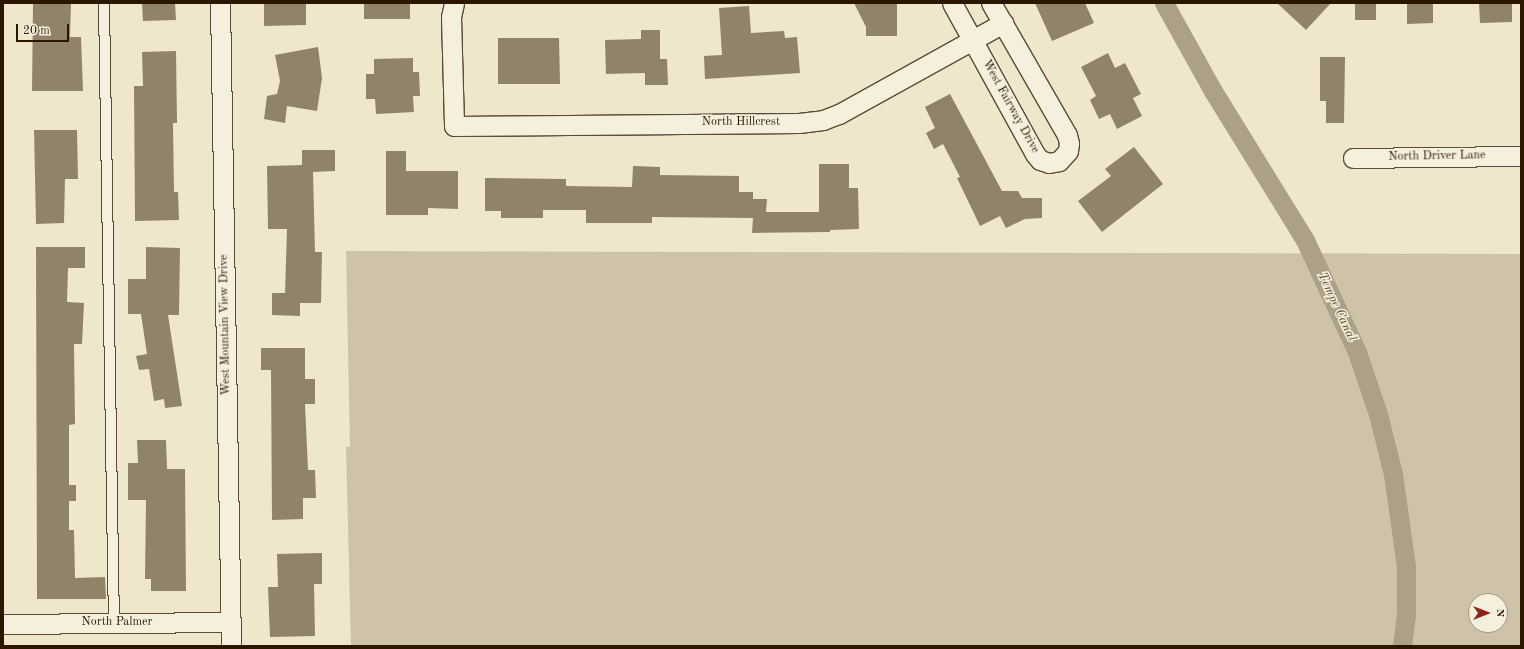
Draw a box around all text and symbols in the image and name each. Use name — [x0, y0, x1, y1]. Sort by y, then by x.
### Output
scale bar — [18, 16, 71, 42]
text: 20 m — [23, 25, 50, 37]
street label: West Fairway Drive — [978, 58, 1042, 156]
street label: North Hillcrest — [702, 116, 780, 130]
street label: North Driver Lane — [1388, 149, 1486, 165]
street label: West Mountain View Drive — [218, 254, 234, 396]
water label: Tempe Canal — [1313, 270, 1359, 344]
north arrow — [1468, 593, 1508, 633]
text: N — [1494, 609, 1505, 617]
street label: North Palmer — [82, 616, 152, 630]

